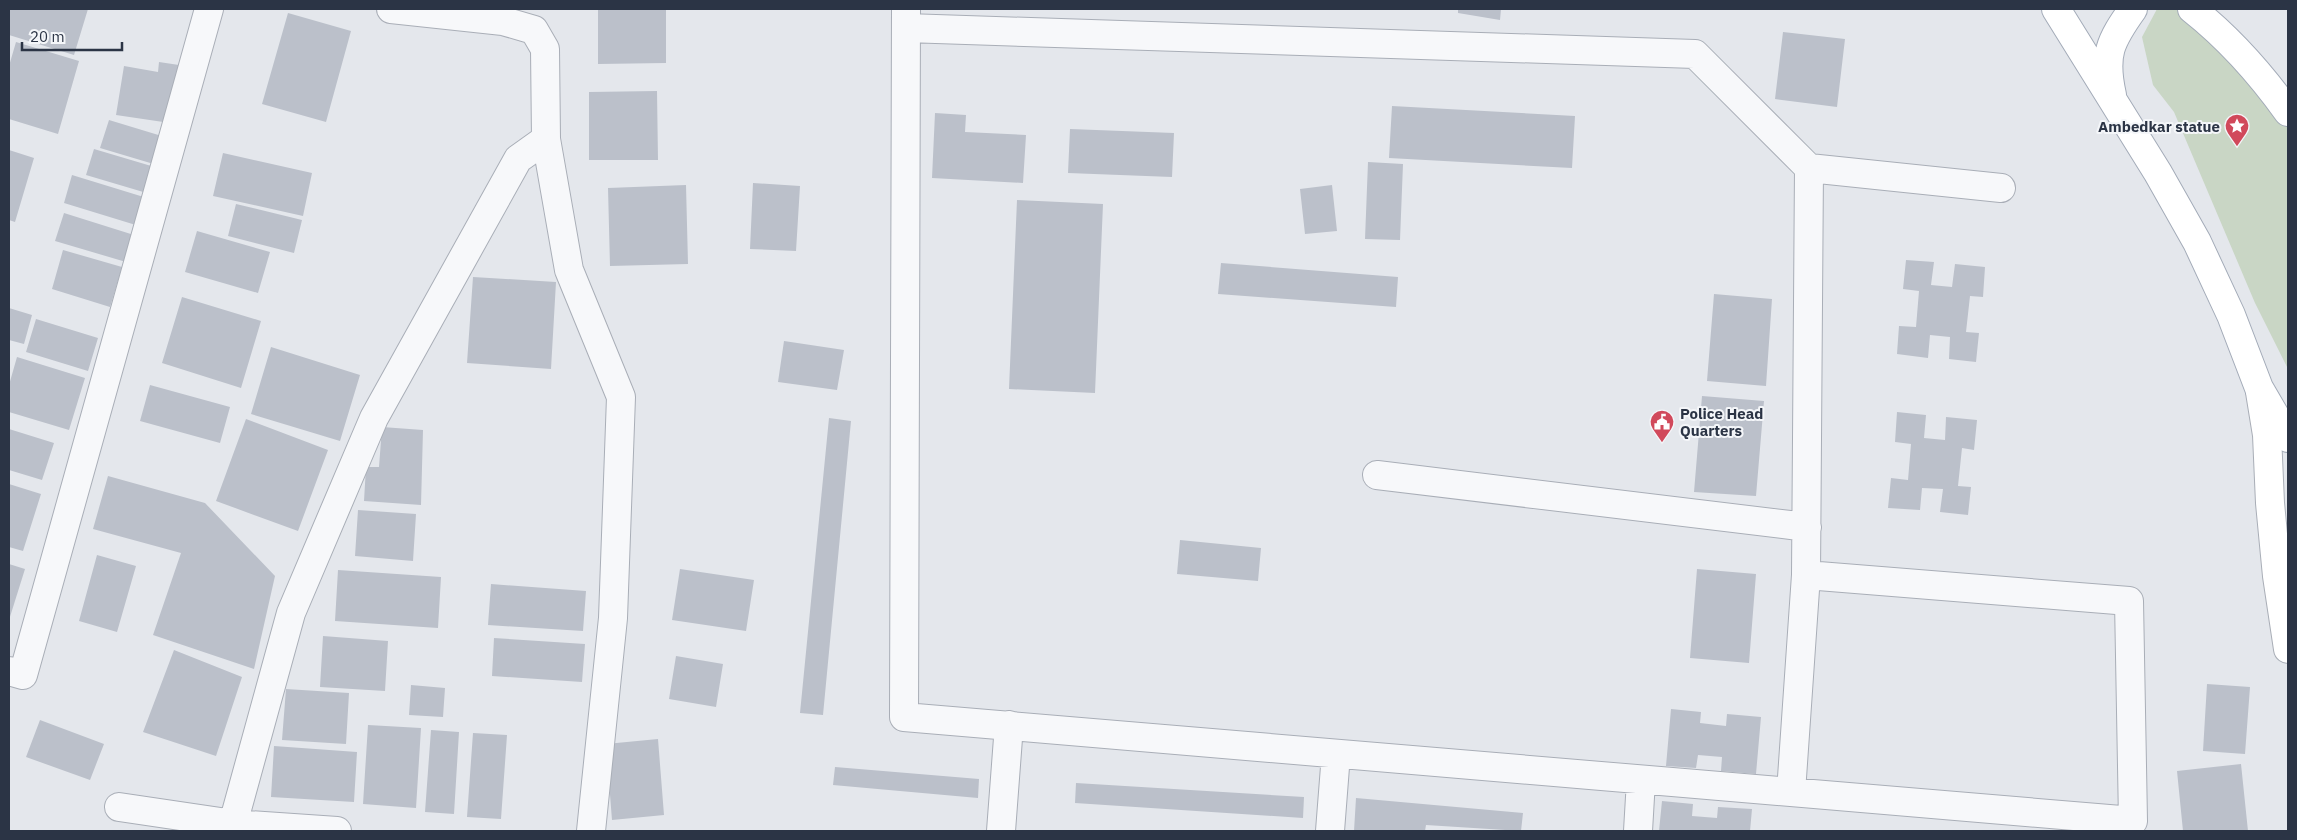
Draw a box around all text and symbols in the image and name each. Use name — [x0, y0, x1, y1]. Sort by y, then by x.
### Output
scale bar — [22, 20, 122, 52]
text: 20 m — [30, 27, 65, 46]
place icon: Ambedkar statue — [2224, 113, 2250, 147]
place label: Ambedkar statue — [2098, 117, 2220, 136]
place label: Police Head Quarters — [1680, 404, 1763, 440]
public building icon: Police Head Quarters — [1649, 409, 1675, 443]

